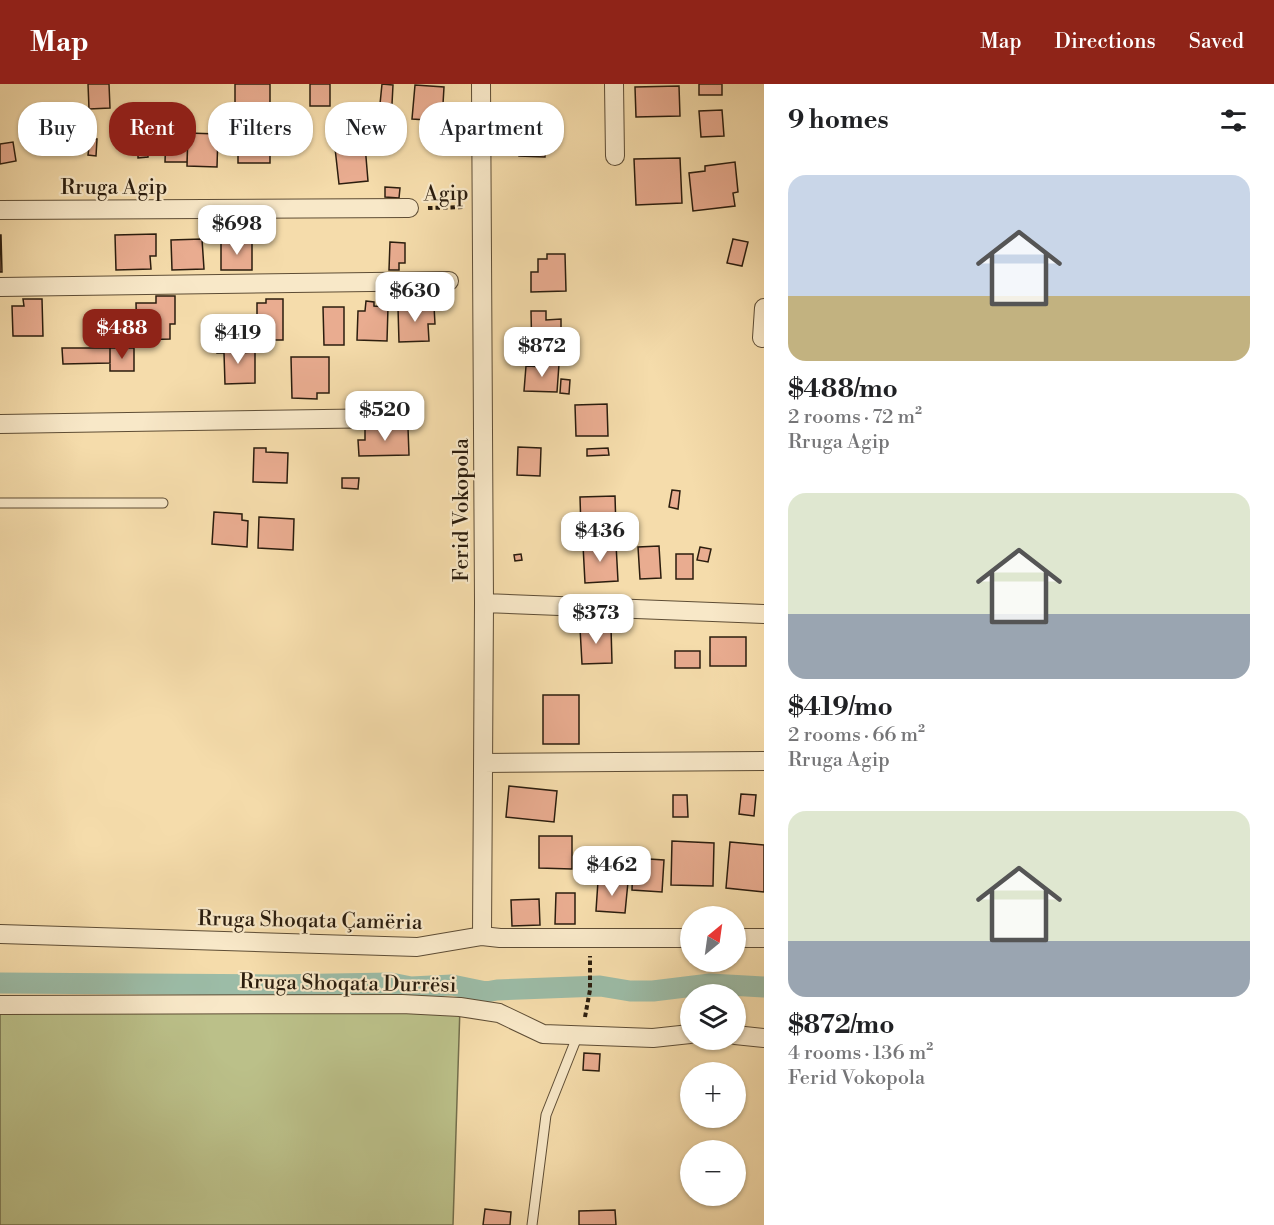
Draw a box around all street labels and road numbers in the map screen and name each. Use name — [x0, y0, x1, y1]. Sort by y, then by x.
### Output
street label: Rruga Agip — [61, 175, 167, 201]
street label: Agip — [422, 181, 469, 207]
street label: Ferid Vokopola — [449, 438, 475, 582]
street label: Rruga Shoqata Çamëria — [197, 906, 423, 936]
street label: Rruga Shoqata Durrësi — [239, 969, 457, 999]

